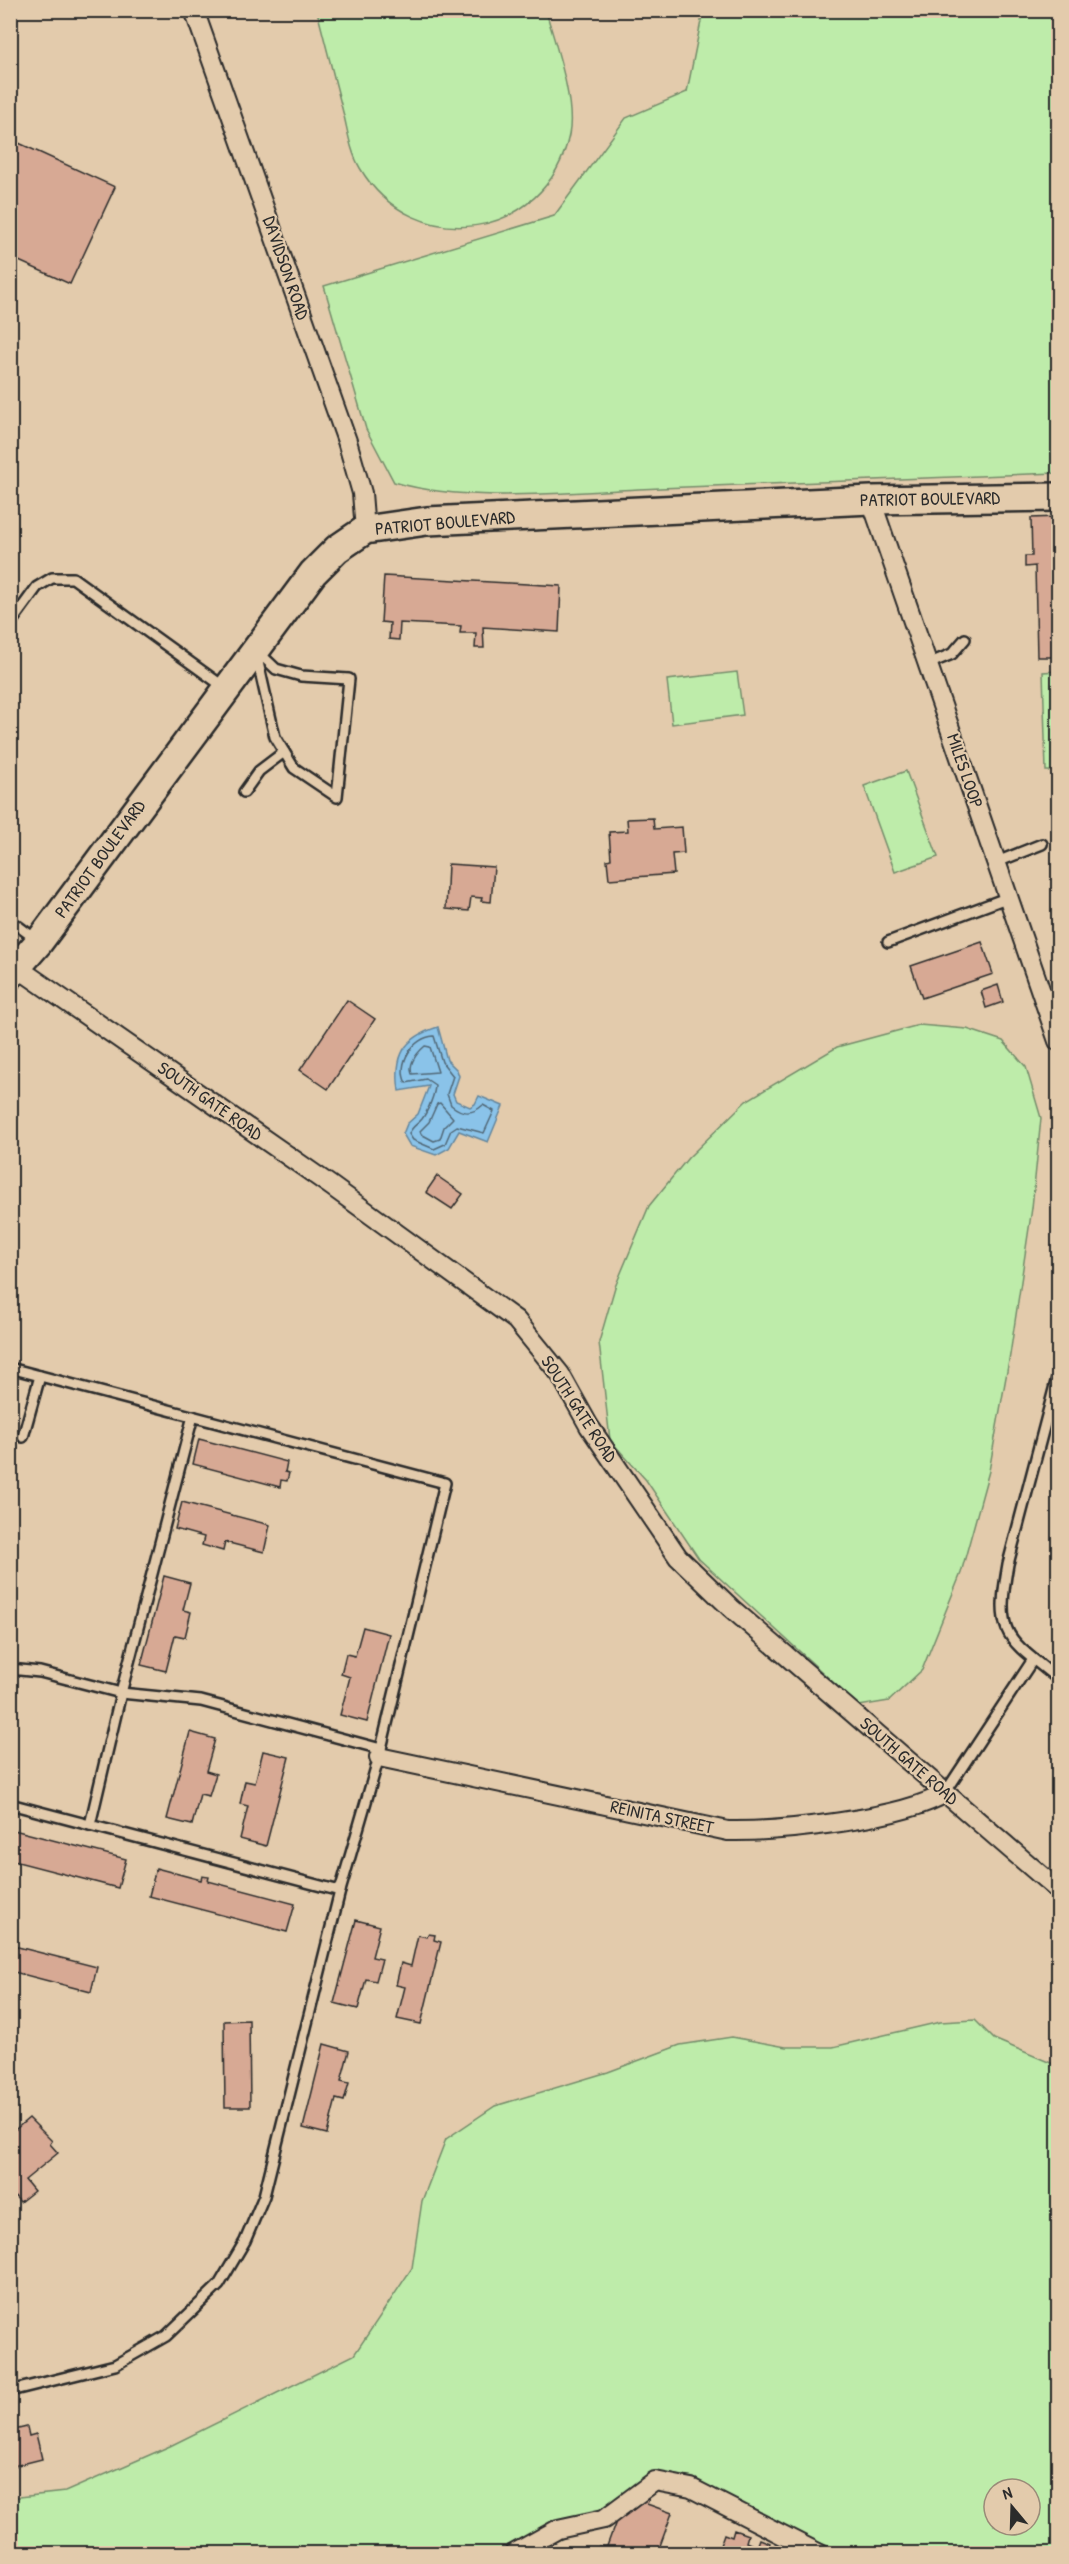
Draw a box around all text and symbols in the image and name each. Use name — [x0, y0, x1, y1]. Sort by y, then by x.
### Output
street label: DAVIDSON ROAD — [257, 213, 316, 323]
street label: PATRIOT BOULEVARD — [860, 485, 1001, 512]
street label: PATRIOT BOULEVARD — [374, 504, 516, 541]
street label: MILES LOOP — [941, 730, 990, 811]
street label: PATRIOT BOULEVARD — [48, 794, 151, 923]
street label: SOUTH GATE ROAD — [153, 1055, 268, 1146]
street label: SOUTH GATE ROAD — [536, 1350, 624, 1467]
street label: SOUTH GATE ROAD — [855, 1711, 964, 1811]
street label: REINITA STREET — [608, 1793, 716, 1840]
north arrow — [982, 2477, 1042, 2537]
text: N — [1000, 2481, 1015, 2505]

